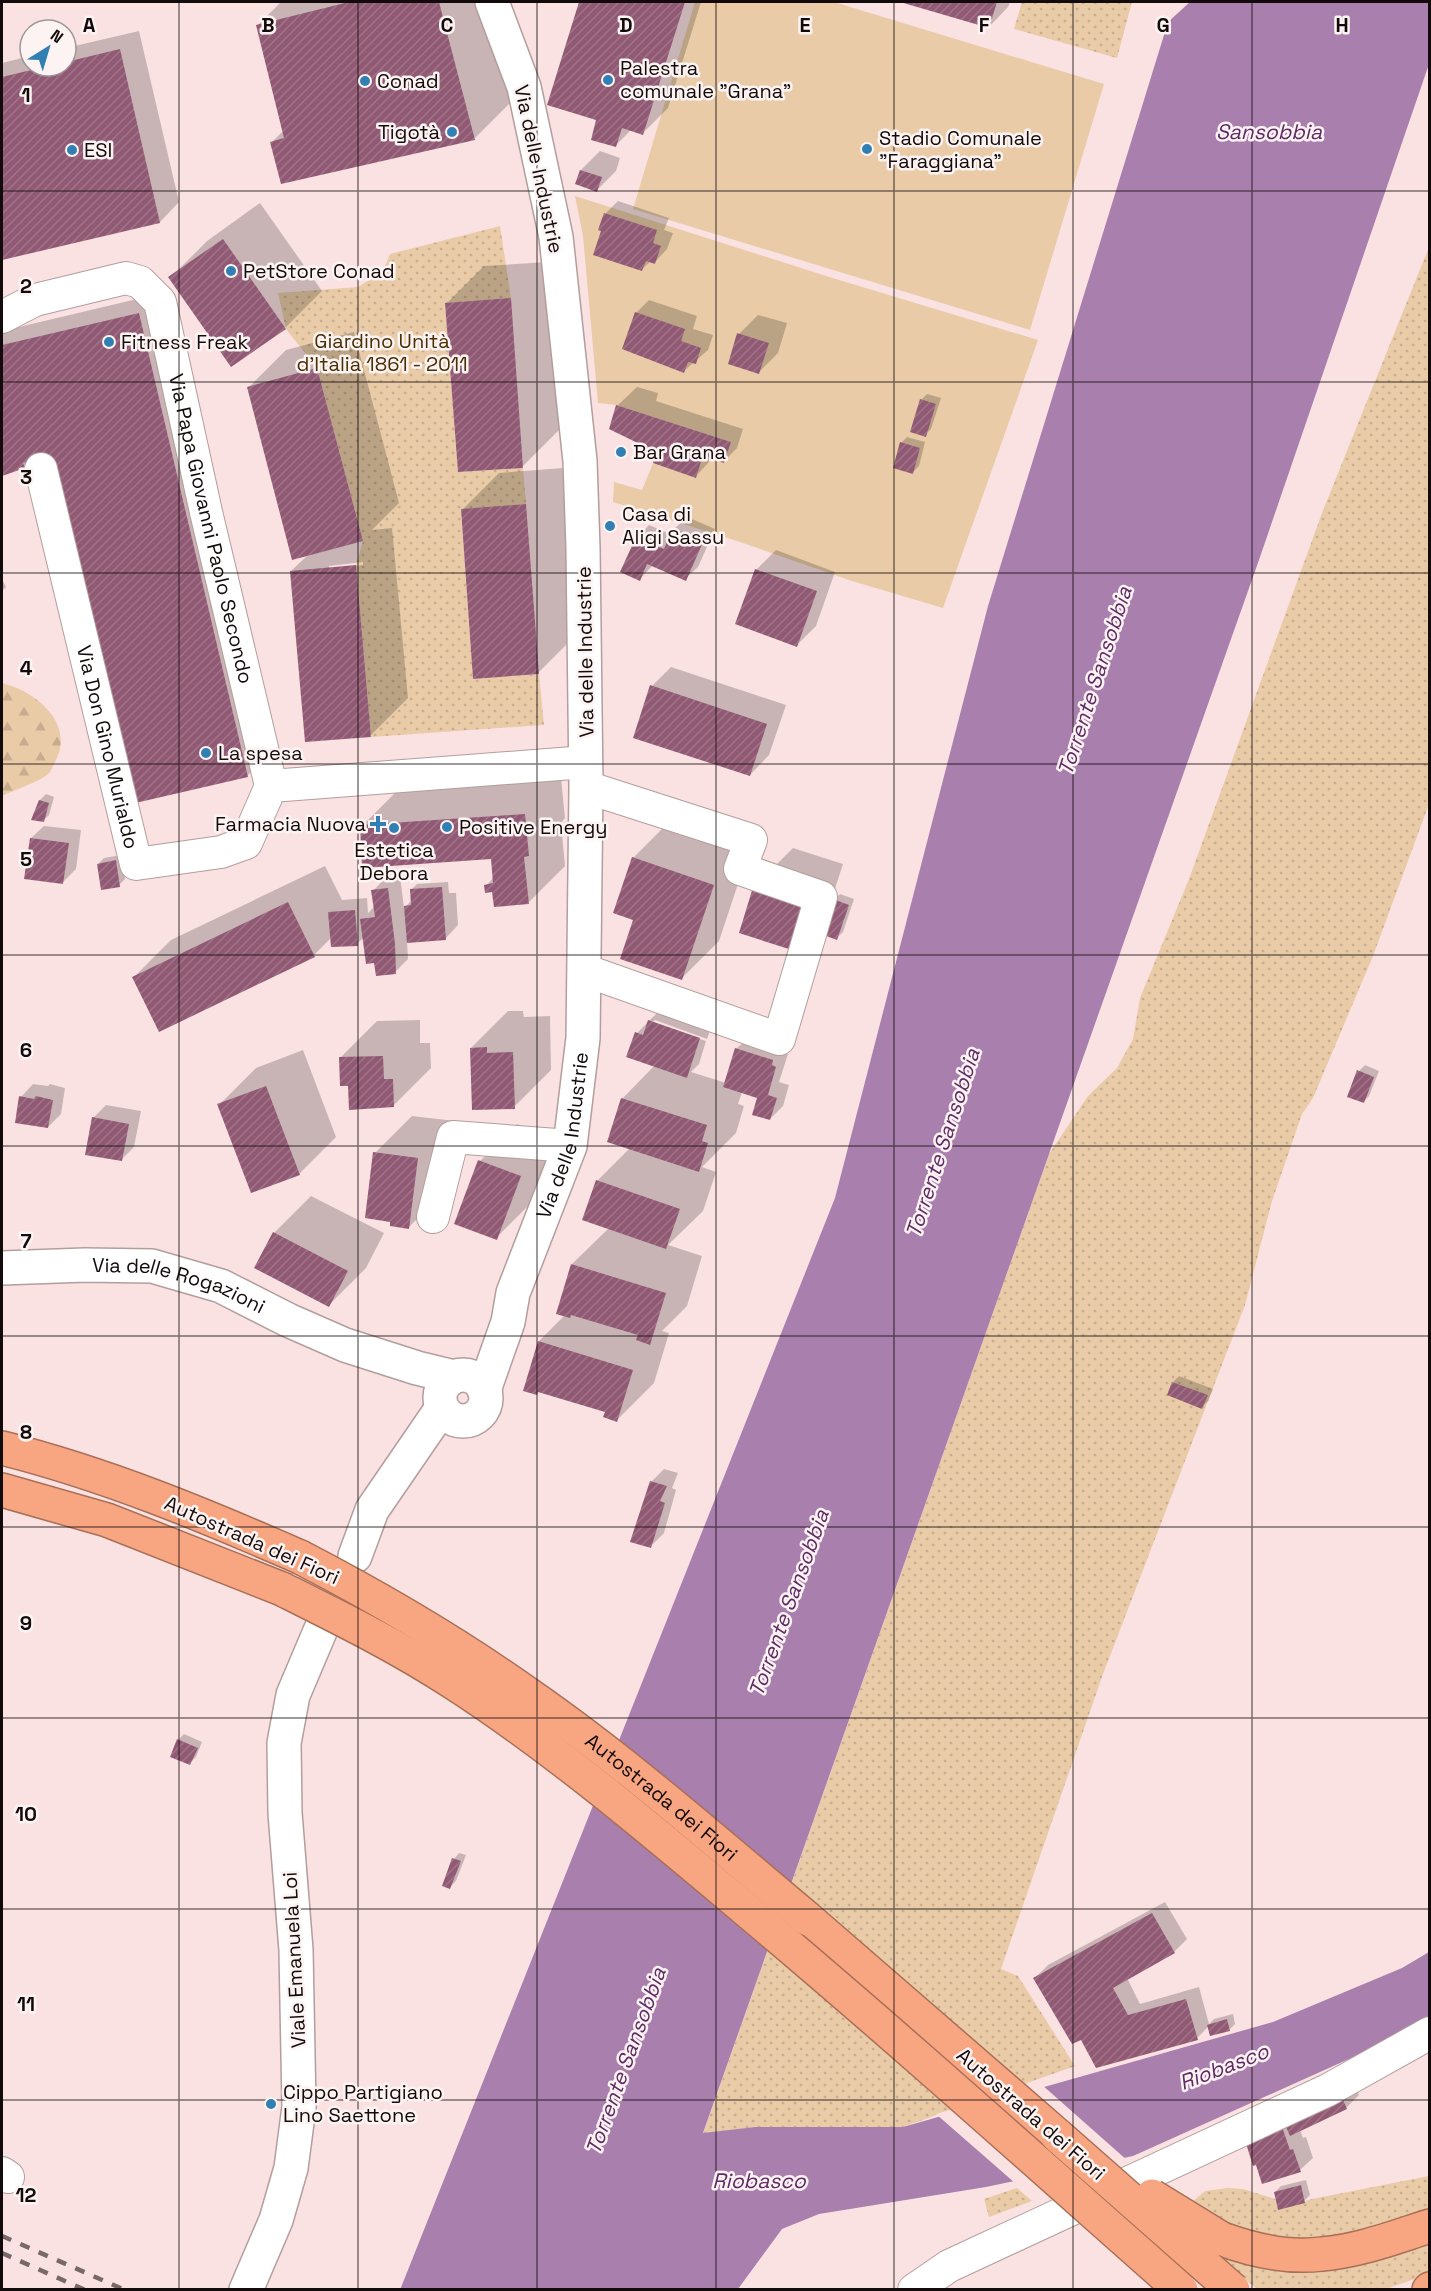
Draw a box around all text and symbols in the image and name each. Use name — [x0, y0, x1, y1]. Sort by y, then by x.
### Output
text: A — [83, 12, 96, 38]
text: B — [261, 12, 275, 38]
text: C — [441, 12, 454, 38]
text: D — [619, 12, 633, 38]
text: E — [799, 12, 811, 38]
text: F — [979, 12, 990, 38]
text: G — [1156, 12, 1170, 38]
text: H — [1335, 12, 1349, 38]
north arrow — [18, 18, 78, 78]
text: N — [46, 25, 67, 48]
place label: Palestra comunale "Grana" — [620, 55, 791, 104]
place label: Conad — [377, 68, 439, 94]
marker: Palestra comunale "Grana" — [601, 73, 615, 87]
marker: Conad — [358, 74, 372, 88]
text: 1 — [21, 82, 31, 108]
street label: Via delle Industrie — [508, 82, 570, 256]
water label: Sansobbia — [1216, 118, 1323, 145]
place label: Tigotà — [378, 119, 440, 145]
marker: Tigotà — [445, 125, 459, 139]
place label: Stadio Comunale "Faraggiana" — [879, 125, 1042, 174]
place label: ESI — [84, 137, 112, 163]
marker: Stadio Comunale "Faraggiana" — [860, 142, 874, 156]
marker: ESI — [65, 143, 79, 157]
place label: PetStore Conad — [243, 258, 395, 284]
marker: PetStore Conad — [224, 264, 238, 278]
text: 2 — [20, 273, 32, 299]
park label: Giardino Unità d'Italia 1861 - 2011 — [296, 328, 468, 377]
place label: Fitness Freak — [121, 329, 249, 355]
marker: Fitness Freak — [102, 335, 116, 349]
street label: Via Papa Giovanni Paolo Secondo — [163, 371, 259, 686]
place label: Bar Grana — [633, 439, 726, 465]
marker: Bar Grana — [614, 445, 628, 459]
text: 3 — [20, 464, 32, 490]
place label: Casa di Aligi Sassu — [622, 501, 724, 550]
marker: Casa di Aligi Sassu — [603, 519, 617, 533]
street label: Via delle Industrie — [571, 566, 599, 738]
water label: Torrente Sansobbia — [1051, 582, 1138, 779]
street label: Via Don Gino Murialdo — [71, 643, 145, 852]
text: 4 — [20, 655, 33, 681]
place label: La spesa — [218, 740, 303, 766]
marker: La spesa — [199, 746, 213, 760]
place label: Farmacia Nuova — [215, 811, 366, 837]
place label: Positive Energy — [459, 814, 608, 840]
marker: Farmacia Nuova — [371, 817, 385, 831]
marker: Positive Energy — [440, 820, 454, 834]
marker: Estetica Debora — [387, 821, 401, 835]
place label: Estetica Debora — [354, 837, 434, 886]
text: 5 — [20, 846, 32, 872]
text: 6 — [20, 1037, 32, 1063]
water label: Torrente Sansobbia — [899, 1044, 986, 1241]
street label: Via delle Industrie — [530, 1051, 594, 1222]
text: 7 — [20, 1228, 32, 1254]
street label: Via delle Rogazioni — [92, 1252, 270, 1319]
text: 8 — [20, 1419, 32, 1445]
street label: Autostrada dei Fiori — [160, 1490, 344, 1590]
water label: Torrente Sansobbia — [742, 1505, 835, 1700]
text: 9 — [20, 1610, 32, 1636]
street label: Autostrada dei Fiori — [580, 1728, 743, 1867]
text: 10 — [15, 1801, 37, 1827]
street label: Viale Emanuela Loi — [276, 1871, 312, 2049]
water label: Torrente Sansobbia — [579, 1963, 672, 2158]
text: 11 — [17, 1991, 35, 2017]
water label: Riobasco — [1175, 2037, 1273, 2096]
street label: Autostrada dei Fiori — [951, 2042, 1111, 2186]
place label: Cippo Partigiano Lino Saettone — [283, 2079, 443, 2128]
marker: Cippo Partigiano Lino Saettone — [264, 2097, 278, 2111]
water label: Riobasco — [712, 2167, 807, 2194]
text: 12 — [16, 2182, 37, 2208]

